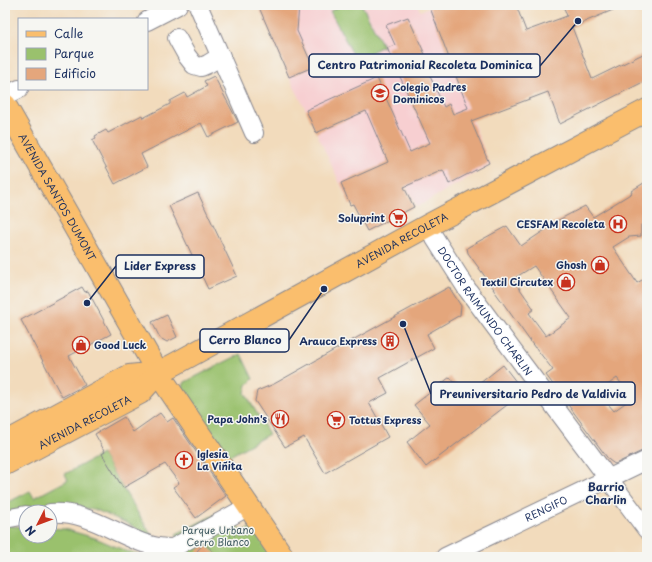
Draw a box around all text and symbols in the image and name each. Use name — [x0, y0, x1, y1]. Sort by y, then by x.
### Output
legend — [18, 18, 148, 90]
text: Calle — [54, 24, 84, 42]
text: Parque — [54, 44, 94, 62]
callout: Centro Patrimonial Recoleta Dominica — [309, 54, 540, 77]
text: Centro Patrimonial Recoleta Dominica — [317, 56, 533, 73]
text: Edificio — [54, 64, 96, 82]
place label: Colegio Padres Dominicos — [393, 79, 466, 106]
school or university icon: Colegio Padres Dominicos — [370, 83, 390, 103]
street label: AVENIDA SANTOS DUMONT — [16, 130, 101, 264]
street label: AVENIDA RECOLETA — [353, 208, 451, 271]
supermarket icon: Soluprint — [388, 208, 408, 228]
place label: Soluprint — [338, 210, 385, 225]
hospital icon: CESFAM Recoleta — [608, 214, 628, 234]
place label: CESFAM Recoleta — [516, 216, 605, 231]
street label: DOCTOR RAIMUNDO CHARLIN — [435, 243, 537, 378]
callout: Lider Express — [116, 255, 204, 278]
shop icon: Ghosh — [590, 255, 610, 275]
text: Lider Express — [124, 257, 197, 274]
place label: Ghosh — [556, 257, 587, 272]
shop icon: Textil Circutex — [556, 272, 576, 292]
place label: Textil Circutex — [480, 274, 553, 289]
callout: Cerro Blanco — [200, 329, 289, 352]
text: Cerro Blanco — [209, 331, 282, 348]
building icon: Arauco Express — [380, 331, 400, 351]
place label: Arauco Express — [299, 333, 377, 348]
shop icon: Good Luck — [71, 335, 91, 355]
place label: Good Luck — [94, 337, 147, 352]
callout: Preuniversitario Pedro de Valdivia — [431, 382, 635, 405]
text: Preuniversitario Pedro de Valdivia — [439, 385, 627, 402]
street label: AVENIDA RECOLETA — [35, 391, 134, 452]
restaurant icon: Papa John's — [270, 409, 290, 429]
supermarket icon: Tottus Express — [326, 410, 346, 430]
place label: Papa John's — [207, 411, 267, 426]
place label: Tottus Express — [349, 412, 422, 427]
place label: Iglesia La Viñita — [197, 446, 243, 473]
church icon: Iglesia La Viñita — [174, 450, 194, 470]
district label: Barrio Charlin — [585, 478, 627, 508]
street label: RENGIFO — [522, 491, 570, 525]
north arrow — [18, 504, 58, 544]
text: N — [21, 522, 39, 540]
park label: Parque Urbano Cerro Blanco — [182, 522, 254, 549]

